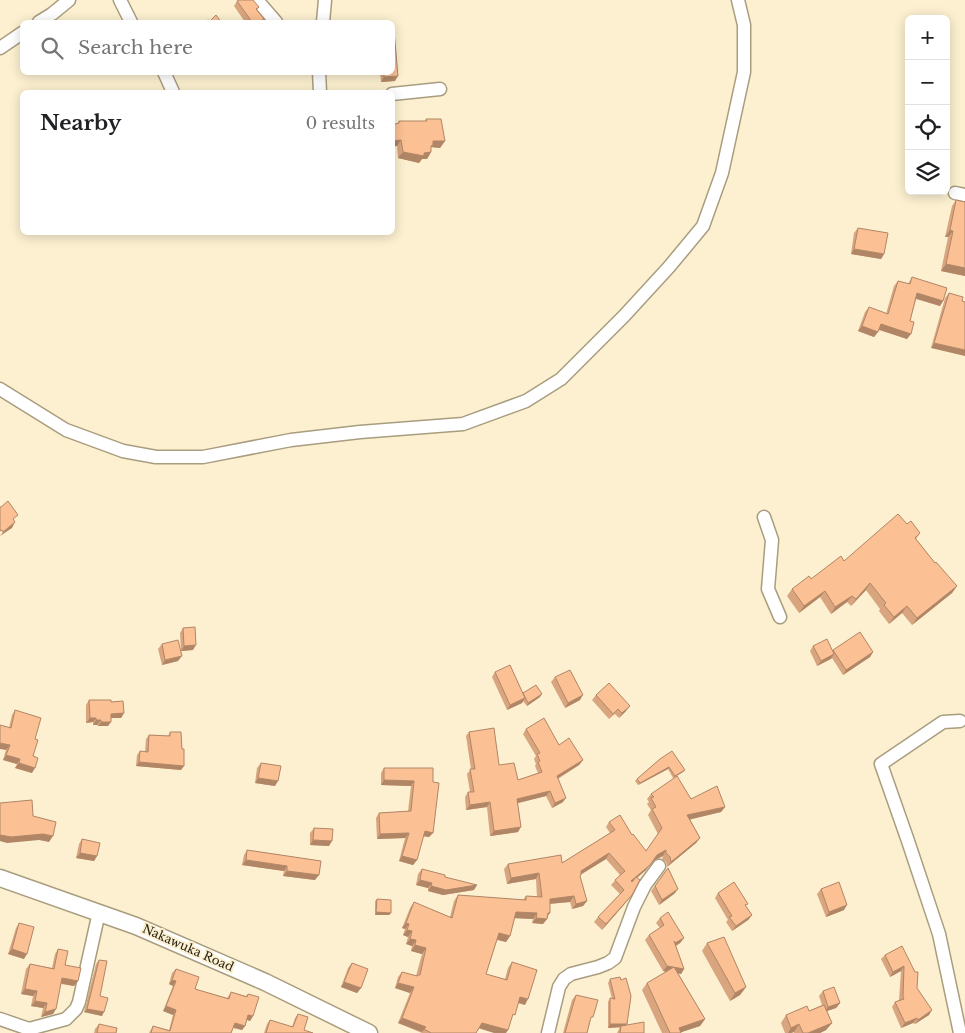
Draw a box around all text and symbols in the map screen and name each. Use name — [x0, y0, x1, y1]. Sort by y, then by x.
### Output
map controls — [905, 15, 950, 195]
button: + — [905, 15, 950, 60]
search box — [20, 20, 395, 75]
icon: search — [38, 34, 66, 62]
text: Search here — [78, 36, 193, 59]
button: − — [905, 60, 950, 105]
button: locate — [905, 105, 950, 150]
text: Nearby — [40, 110, 121, 136]
text: 0 results — [306, 113, 375, 133]
button: layers — [905, 150, 950, 195]
street label: Nakawuka Road — [140, 921, 236, 974]

